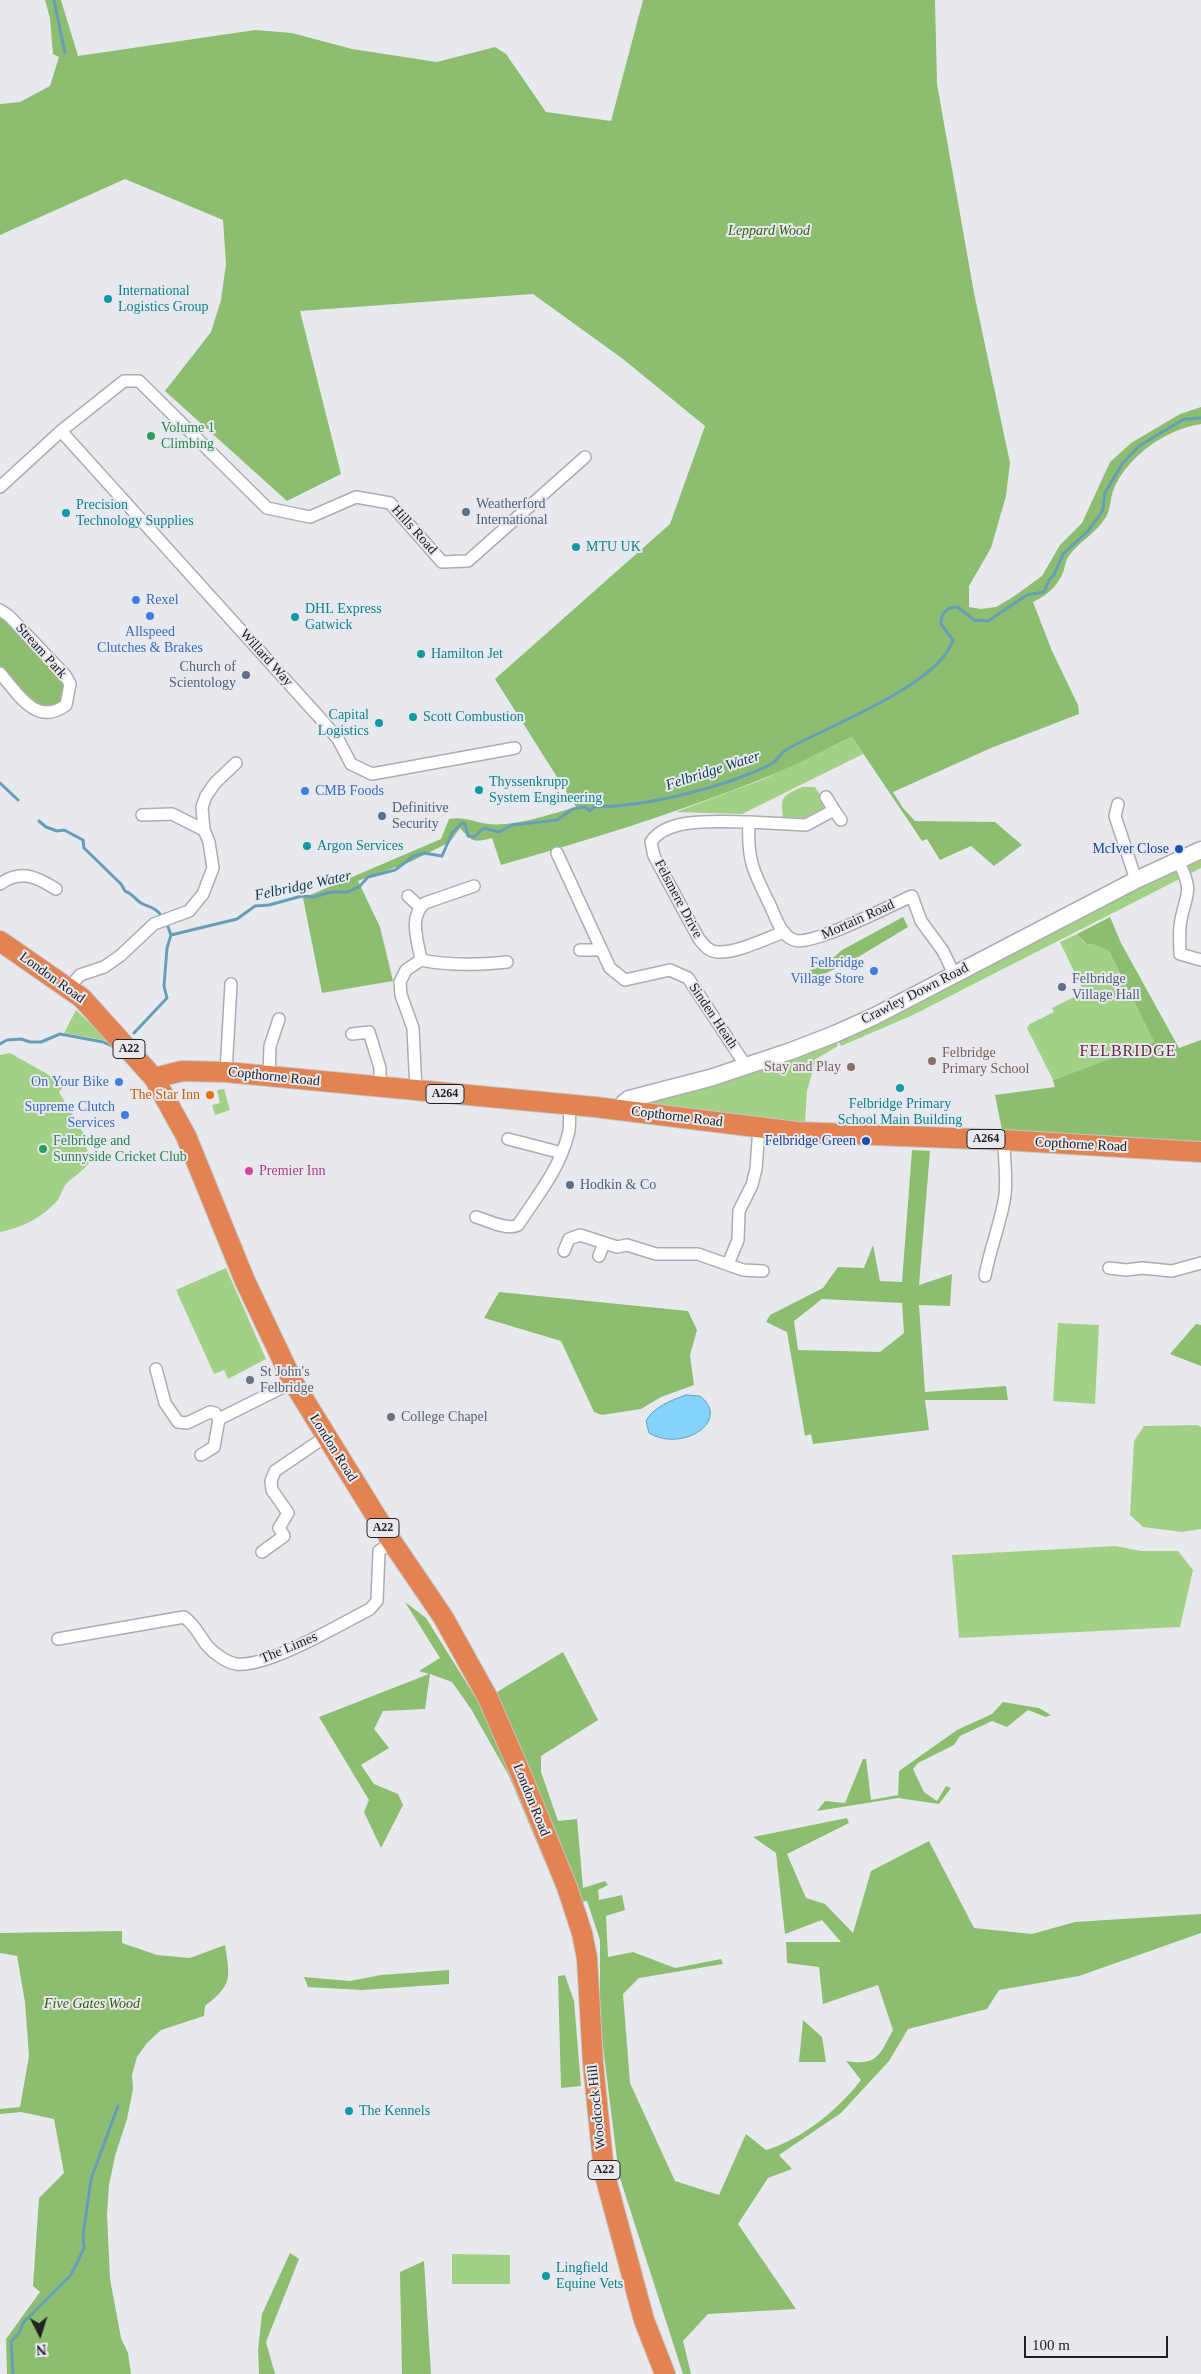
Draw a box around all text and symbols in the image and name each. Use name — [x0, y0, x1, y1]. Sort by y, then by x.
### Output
park label: Leppard Wood — [728, 223, 810, 239]
place label: International Logistics Group — [118, 283, 209, 316]
marker: International Logistics Group — [102, 293, 114, 305]
place label: Volume 1 Climbing — [161, 420, 215, 452]
marker: Volume 1 Climbing — [145, 430, 157, 442]
place label: Weatherford International — [476, 496, 548, 528]
place label: Precision Technology Supplies — [76, 497, 194, 530]
street label: Hills Road — [388, 502, 440, 558]
marker: Weatherford International — [460, 506, 472, 518]
marker: Precision Technology Supplies — [60, 507, 72, 519]
place label: MTU UK — [586, 539, 641, 555]
marker: MTU UK — [570, 541, 582, 553]
place label: Rexel — [146, 592, 179, 608]
marker: Rexel — [130, 594, 142, 606]
place label: DHL Express Gatwick — [305, 601, 382, 634]
marker: Allspeed Clutches & Brakes — [144, 610, 156, 622]
marker: DHL Express Gatwick — [289, 611, 301, 623]
street label: Stream Park — [12, 620, 70, 682]
place label: Allspeed Clutches & Brakes — [97, 624, 203, 656]
street label: Willard Way — [236, 626, 296, 690]
place label: Hamilton Jet — [431, 646, 503, 662]
marker: Hamilton Jet — [415, 648, 427, 660]
place label: Church of Scientology — [169, 659, 236, 692]
marker: Church of Scientology — [240, 669, 252, 681]
place label: Capital Logistics — [318, 707, 369, 740]
place label: Scott Combustion — [423, 709, 524, 725]
marker: Scott Combustion — [407, 711, 419, 723]
marker: Capital Logistics — [373, 717, 385, 729]
water label: Felbridge Water — [664, 747, 762, 795]
place label: Thyssenkrupp System Engineering — [489, 774, 602, 806]
place label: CMB Foods — [315, 783, 384, 799]
marker: Thyssenkrupp System Engineering — [473, 784, 485, 796]
marker: CMB Foods — [299, 785, 311, 797]
place label: Definitive Security — [392, 800, 449, 832]
marker: Definitive Security — [376, 810, 388, 822]
place label: Argon Services — [317, 838, 403, 854]
marker: Argon Services — [301, 840, 313, 852]
place label: McIver Close — [1092, 841, 1169, 857]
marker: McIver Close — [1173, 843, 1185, 855]
street label: Felsmere Drive — [650, 857, 706, 941]
water label: Felbridge Water — [253, 867, 353, 905]
street label: Mortain Road — [819, 896, 897, 944]
street label: London Road — [16, 949, 88, 1007]
place label: Felbridge Village Store — [791, 955, 864, 988]
street label: Crawley Down Road — [859, 960, 971, 1028]
marker: Felbridge Village Store — [868, 965, 880, 977]
place label: Felbridge Village Hall — [1072, 971, 1140, 1004]
street label: Sinden Heath — [685, 980, 741, 1052]
marker: Felbridge Village Hall — [1056, 981, 1068, 993]
road number: A22 — [113, 1040, 145, 1058]
district label: FELBRIDGE — [1078, 1042, 1178, 1062]
place label: Felbridge Primary School — [942, 1045, 1029, 1078]
marker: Felbridge Primary School — [926, 1055, 938, 1067]
place label: Stay and Play — [764, 1059, 841, 1075]
marker: Stay and Play — [845, 1061, 857, 1073]
street label: Copthorne Road — [227, 1064, 321, 1090]
place label: On Your Bike — [31, 1074, 109, 1090]
marker: On Your Bike — [113, 1076, 125, 1088]
marker: Felbridge Primary School Main Building — [894, 1082, 906, 1094]
road number: A264 — [426, 1084, 464, 1104]
place label: The Star Inn — [130, 1087, 200, 1103]
marker: The Star Inn — [204, 1089, 216, 1101]
place label: Felbridge Primary School Main Building — [838, 1096, 962, 1128]
place label: Supreme Clutch Services — [24, 1099, 115, 1132]
street label: Copthorne Road — [630, 1103, 724, 1131]
marker: Supreme Clutch Services — [119, 1109, 131, 1121]
road number: A264 — [967, 1130, 1005, 1148]
place label: Felbridge and Sunnyside Cricket Club — [53, 1133, 187, 1166]
place label: Felbridge Green — [765, 1133, 856, 1149]
street label: Copthorne Road — [1035, 1134, 1127, 1156]
marker: Felbridge Green — [860, 1135, 872, 1147]
marker: Felbridge and Sunnyside Cricket Club — [37, 1143, 49, 1155]
place label: Premier Inn — [259, 1163, 325, 1179]
marker: Premier Inn — [243, 1165, 255, 1177]
place label: Hodkin & Co — [580, 1177, 656, 1193]
marker: Hodkin & Co — [564, 1179, 576, 1191]
place label: St John's Felbridge — [260, 1364, 314, 1396]
marker: St John's Felbridge — [244, 1374, 256, 1386]
place label: College Chapel — [401, 1409, 488, 1425]
street label: London Road — [306, 1411, 360, 1485]
marker: College Chapel — [385, 1411, 397, 1423]
road number: A22 — [367, 1519, 399, 1538]
street label: The Limes — [258, 1628, 320, 1668]
street label: London Road — [509, 1761, 553, 1839]
park label: Five Gates Wood — [44, 1996, 140, 2012]
street label: Woodcock Hill — [584, 2064, 610, 2150]
place label: The Kennels — [359, 2103, 430, 2119]
marker: The Kennels — [343, 2105, 355, 2117]
road number: A22 — [588, 2160, 620, 2180]
place label: Lingfield Equine Vets — [556, 2260, 623, 2292]
marker: Lingfield Equine Vets — [540, 2270, 552, 2282]
north arrow — [15, 2309, 65, 2359]
scale bar — [1026, 2326, 1170, 2358]
text: 100 m — [1032, 2337, 1070, 2353]
text: N — [36, 2342, 47, 2357]

